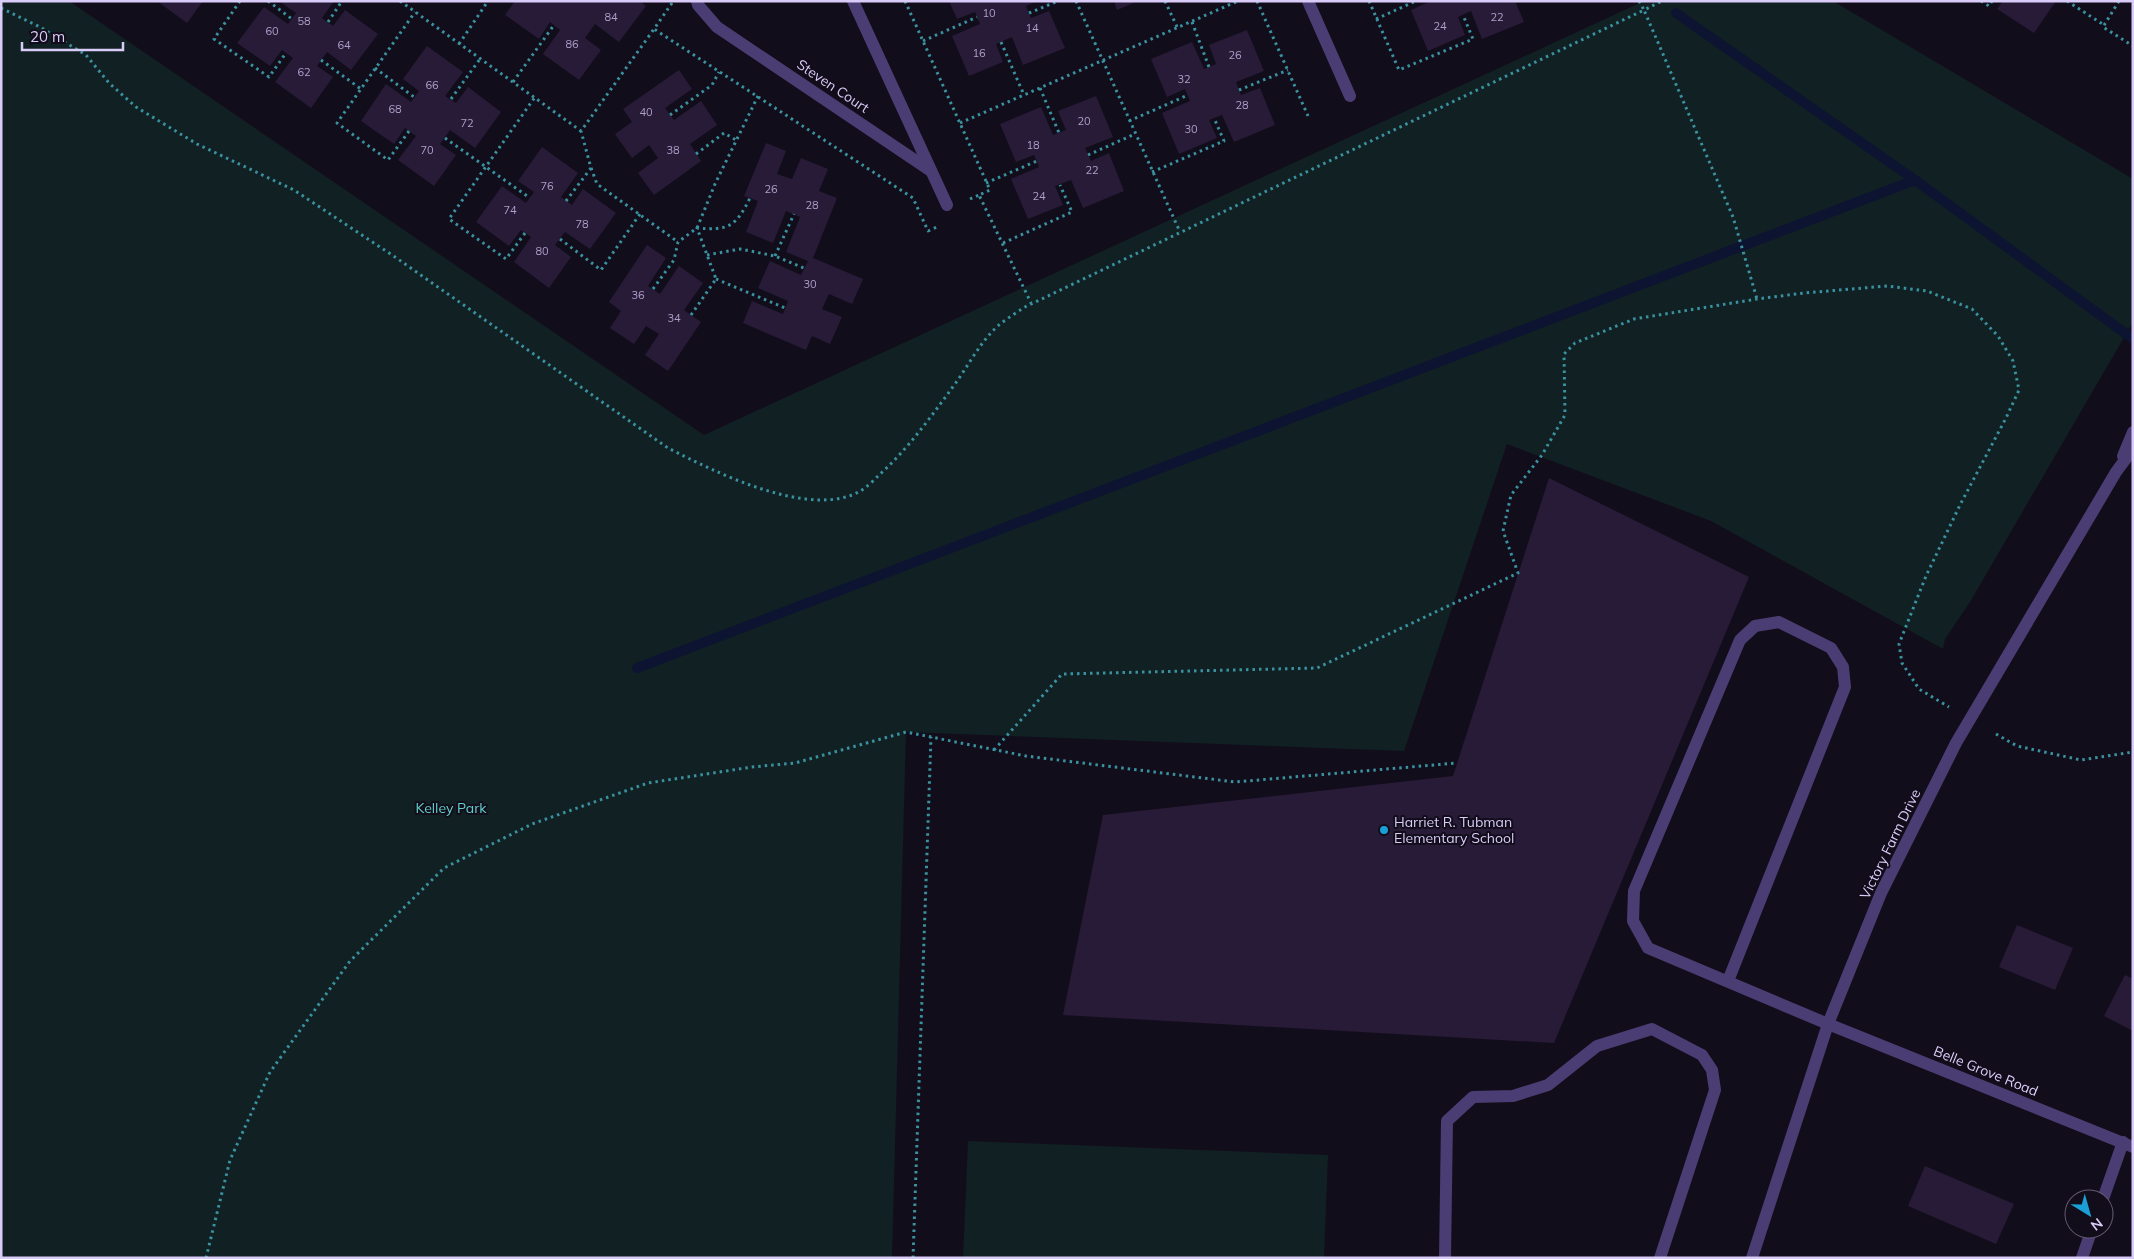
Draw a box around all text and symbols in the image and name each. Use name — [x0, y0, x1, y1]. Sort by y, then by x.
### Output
house number: 10 — [982, 6, 996, 20]
house number: 84 — [604, 10, 618, 24]
house number: 22 — [1490, 10, 1504, 24]
house number: 58 — [297, 14, 311, 28]
house number: 24 — [1433, 19, 1447, 33]
scale bar — [22, 20, 124, 52]
house number: 14 — [1025, 21, 1039, 35]
house number: 60 — [265, 24, 279, 38]
text: 20 m — [30, 27, 65, 46]
house number: 86 — [565, 37, 579, 51]
house number: 64 — [337, 38, 351, 52]
house number: 16 — [972, 46, 986, 60]
house number: 26 — [1228, 48, 1242, 62]
street label: Steven Court — [793, 55, 873, 117]
house number: 62 — [297, 65, 311, 79]
house number: 32 — [1177, 72, 1191, 86]
house number: 66 — [425, 78, 439, 92]
house number: 28 — [1235, 98, 1249, 112]
house number: 68 — [388, 102, 402, 116]
house number: 40 — [639, 105, 653, 119]
house number: 20 — [1077, 114, 1091, 128]
house number: 72 — [460, 116, 474, 130]
house number: 30 — [1184, 122, 1198, 136]
house number: 18 — [1026, 138, 1040, 152]
house number: 70 — [420, 143, 434, 157]
house number: 38 — [666, 143, 680, 157]
house number: 22 — [1085, 163, 1099, 177]
house number: 76 — [540, 179, 554, 193]
house number: 26 — [764, 182, 778, 196]
house number: 24 — [1032, 189, 1046, 203]
house number: 28 — [805, 198, 819, 212]
house number: 74 — [503, 203, 517, 217]
house number: 78 — [575, 217, 589, 231]
house number: 80 — [535, 244, 549, 258]
house number: 30 — [803, 277, 817, 291]
house number: 36 — [631, 288, 645, 302]
house number: 34 — [667, 311, 681, 325]
street label: Victory Farm Drive — [1856, 786, 1924, 902]
park label: Kelley Park — [415, 799, 487, 817]
place label: Harriet R. Tubman Elementary School — [1394, 813, 1514, 847]
marker: Harriet R. Tubman Elementary School — [1378, 824, 1390, 836]
street label: Belle Grove Road — [1931, 1042, 2041, 1100]
north arrow — [2064, 1189, 2114, 1239]
text: N — [2087, 1214, 2106, 1235]

